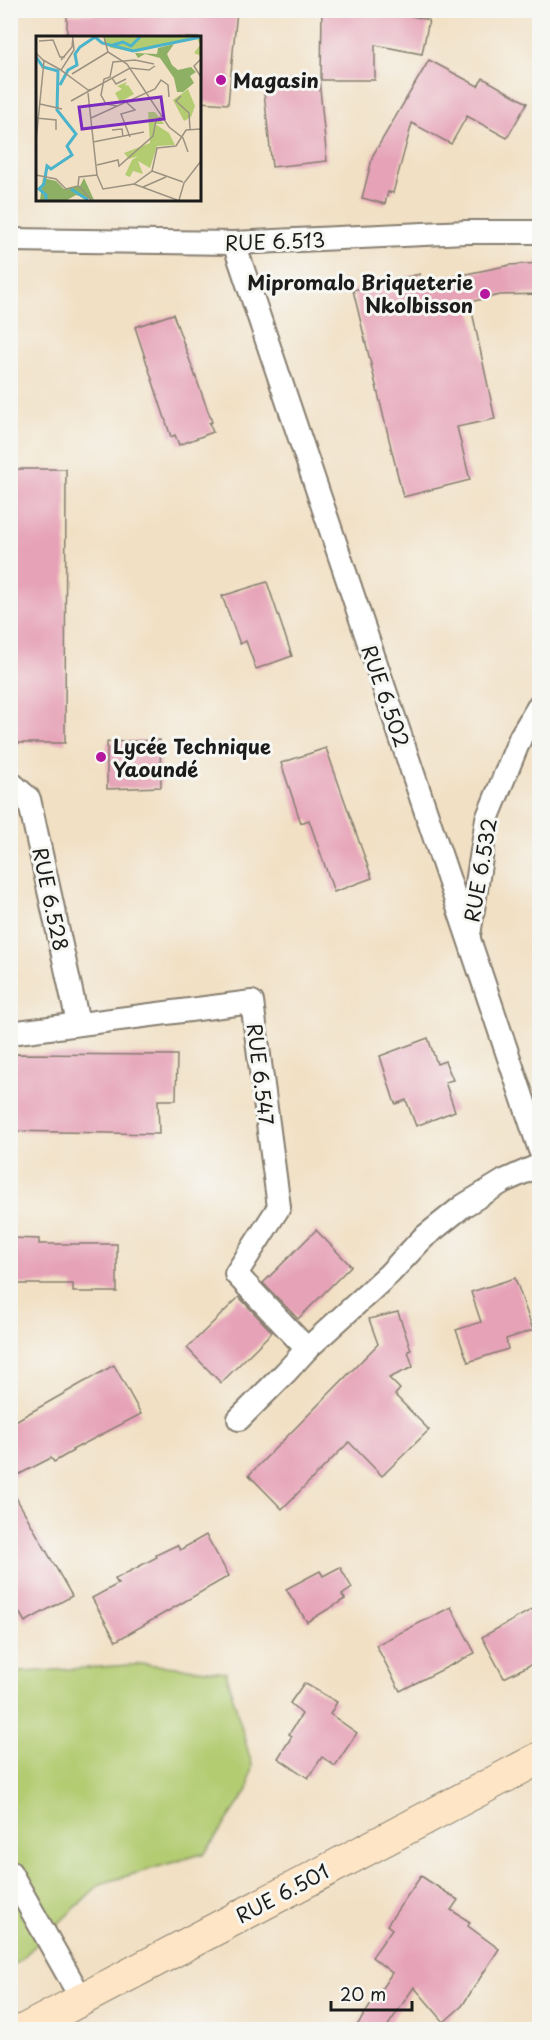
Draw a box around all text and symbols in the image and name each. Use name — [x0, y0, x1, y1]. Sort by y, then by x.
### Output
inset map — [36, 36, 201, 201]
place label: Magasin — [233, 65, 319, 95]
marker: Magasin — [214, 73, 228, 87]
street label: RUE 6.513 — [224, 224, 326, 258]
place label: Mipromalo Briqueterie Nkolbisson — [247, 267, 473, 320]
marker: Mipromalo Briqueterie Nkolbisson — [478, 287, 492, 301]
street label: RUE 6.502 — [354, 641, 418, 751]
place label: Lycée Technique Yaoundé — [113, 731, 271, 784]
marker: Lycée Technique Yaoundé — [94, 750, 108, 764]
street label: RUE 6.532 — [456, 816, 504, 924]
street label: RUE 6.528 — [25, 844, 77, 954]
street label: RUE 6.547 — [240, 1021, 282, 1127]
street label: RUE 6.501 — [230, 1856, 334, 1930]
scale bar — [331, 1974, 412, 2012]
text: 20 m — [340, 1980, 386, 2007]

